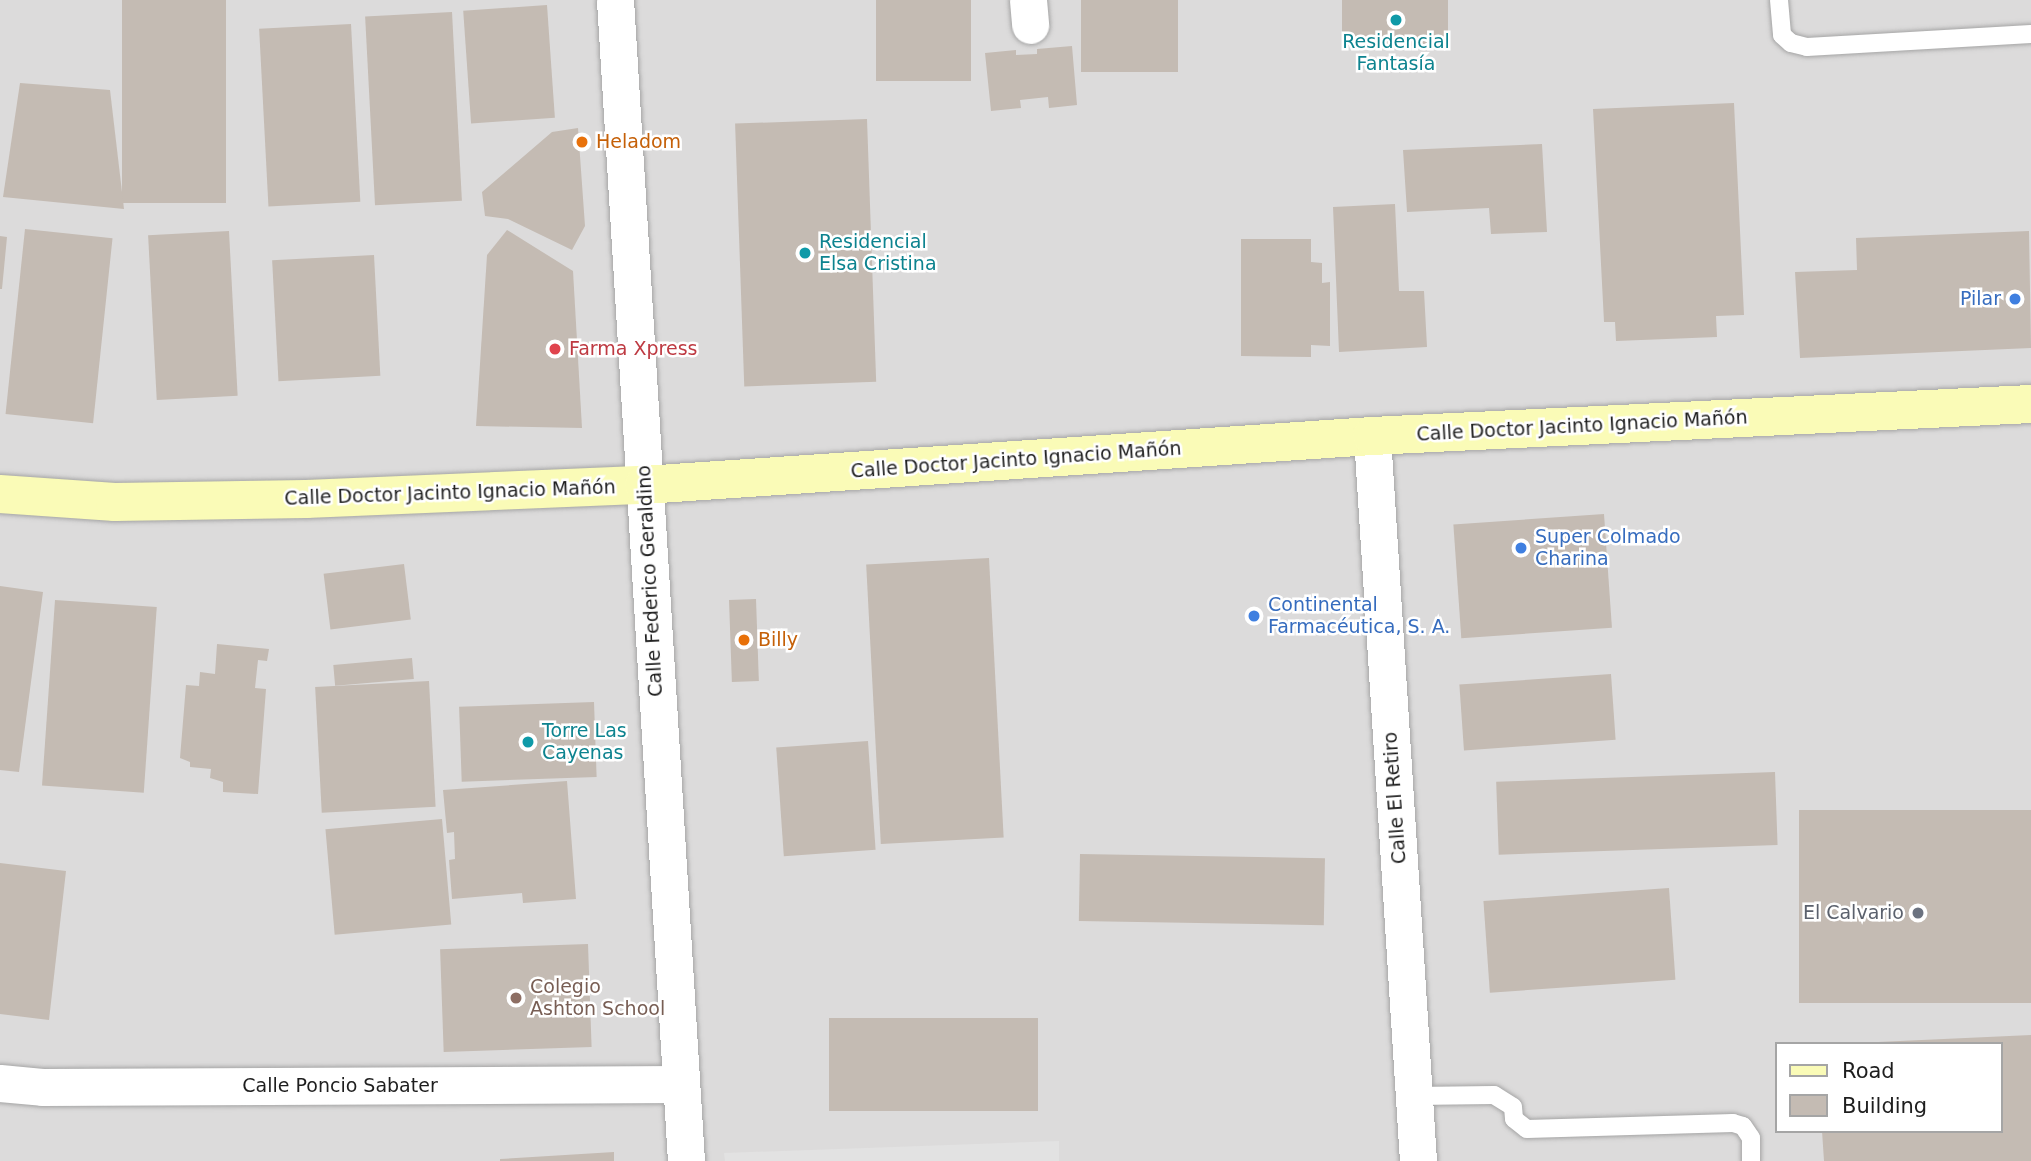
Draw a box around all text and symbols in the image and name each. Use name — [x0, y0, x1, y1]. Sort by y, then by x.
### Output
marker: Residencial Fantasía — [1388, 12, 1404, 28]
place label: Residencial Fantasía — [1342, 31, 1450, 75]
place label: Heladom — [596, 131, 681, 153]
marker: Heladom — [574, 134, 590, 150]
place label: Residencial Elsa Cristina — [819, 231, 937, 275]
marker: Residencial Elsa Cristina — [797, 245, 813, 261]
place label: Pilar — [1960, 288, 2001, 310]
marker: Pilar — [2007, 291, 2023, 307]
place label: Farma Xpress — [569, 338, 697, 360]
marker: Farma Xpress — [547, 341, 563, 357]
street label: Calle Doctor Jacinto Ignacio Mañón — [1416, 406, 1748, 446]
street label: Calle Doctor Jacinto Ignacio Mañón — [850, 437, 1182, 483]
street label: Calle Federico Geraldino — [633, 465, 667, 697]
street label: Calle Doctor Jacinto Ignacio Mañón — [284, 476, 616, 510]
place label: Super Colmado Charina — [1535, 526, 1681, 570]
marker: Super Colmado Charina — [1513, 540, 1529, 556]
place label: Continental Farmacéutica, S. A. — [1268, 594, 1450, 638]
marker: Continental Farmacéutica, S. A. — [1246, 608, 1262, 624]
place label: Billy — [758, 629, 798, 651]
marker: Billy — [736, 632, 752, 648]
place label: Torre Las Cayenas — [542, 720, 627, 764]
street label: Calle El Retiro — [1379, 731, 1411, 865]
marker: Torre Las Cayenas — [520, 734, 536, 750]
place label: El Calvario — [1803, 902, 1904, 924]
marker: El Calvario — [1910, 905, 1926, 921]
place label: Colegio Ashton School — [530, 976, 665, 1020]
marker: Colegio Ashton School — [508, 990, 524, 1006]
legend — [1776, 1042, 2003, 1133]
text: Road — [1842, 1059, 1895, 1083]
street label: Calle Poncio Sabater — [242, 1075, 438, 1097]
text: Building — [1842, 1094, 1927, 1118]

